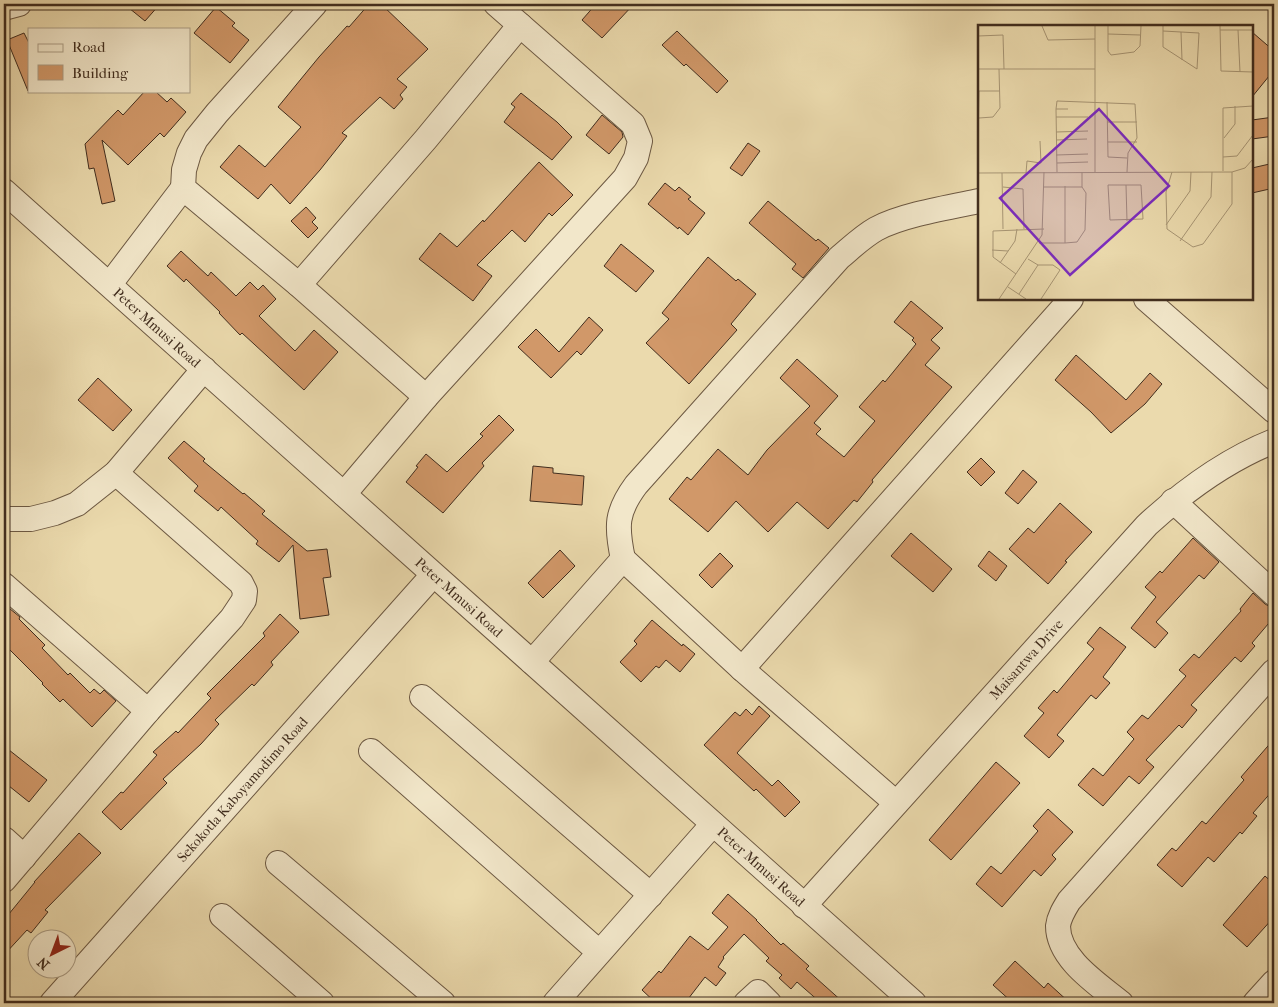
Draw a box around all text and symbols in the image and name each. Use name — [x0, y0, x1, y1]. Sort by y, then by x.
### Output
inset map — [978, 25, 1253, 300]
legend — [28, 28, 190, 92]
text: Road — [72, 38, 106, 56]
text: Building — [72, 64, 129, 82]
street label: Peter Mmusi Road — [110, 284, 205, 371]
street label: Peter Mmusi Road — [412, 554, 507, 641]
street label: Maisantwa Drive — [986, 616, 1067, 703]
street label: Sekokotla Kaboyamodimo Road — [173, 713, 311, 865]
street label: Peter Mmusi Road — [714, 823, 809, 911]
north arrow — [28, 930, 78, 980]
text: N — [34, 953, 53, 973]

